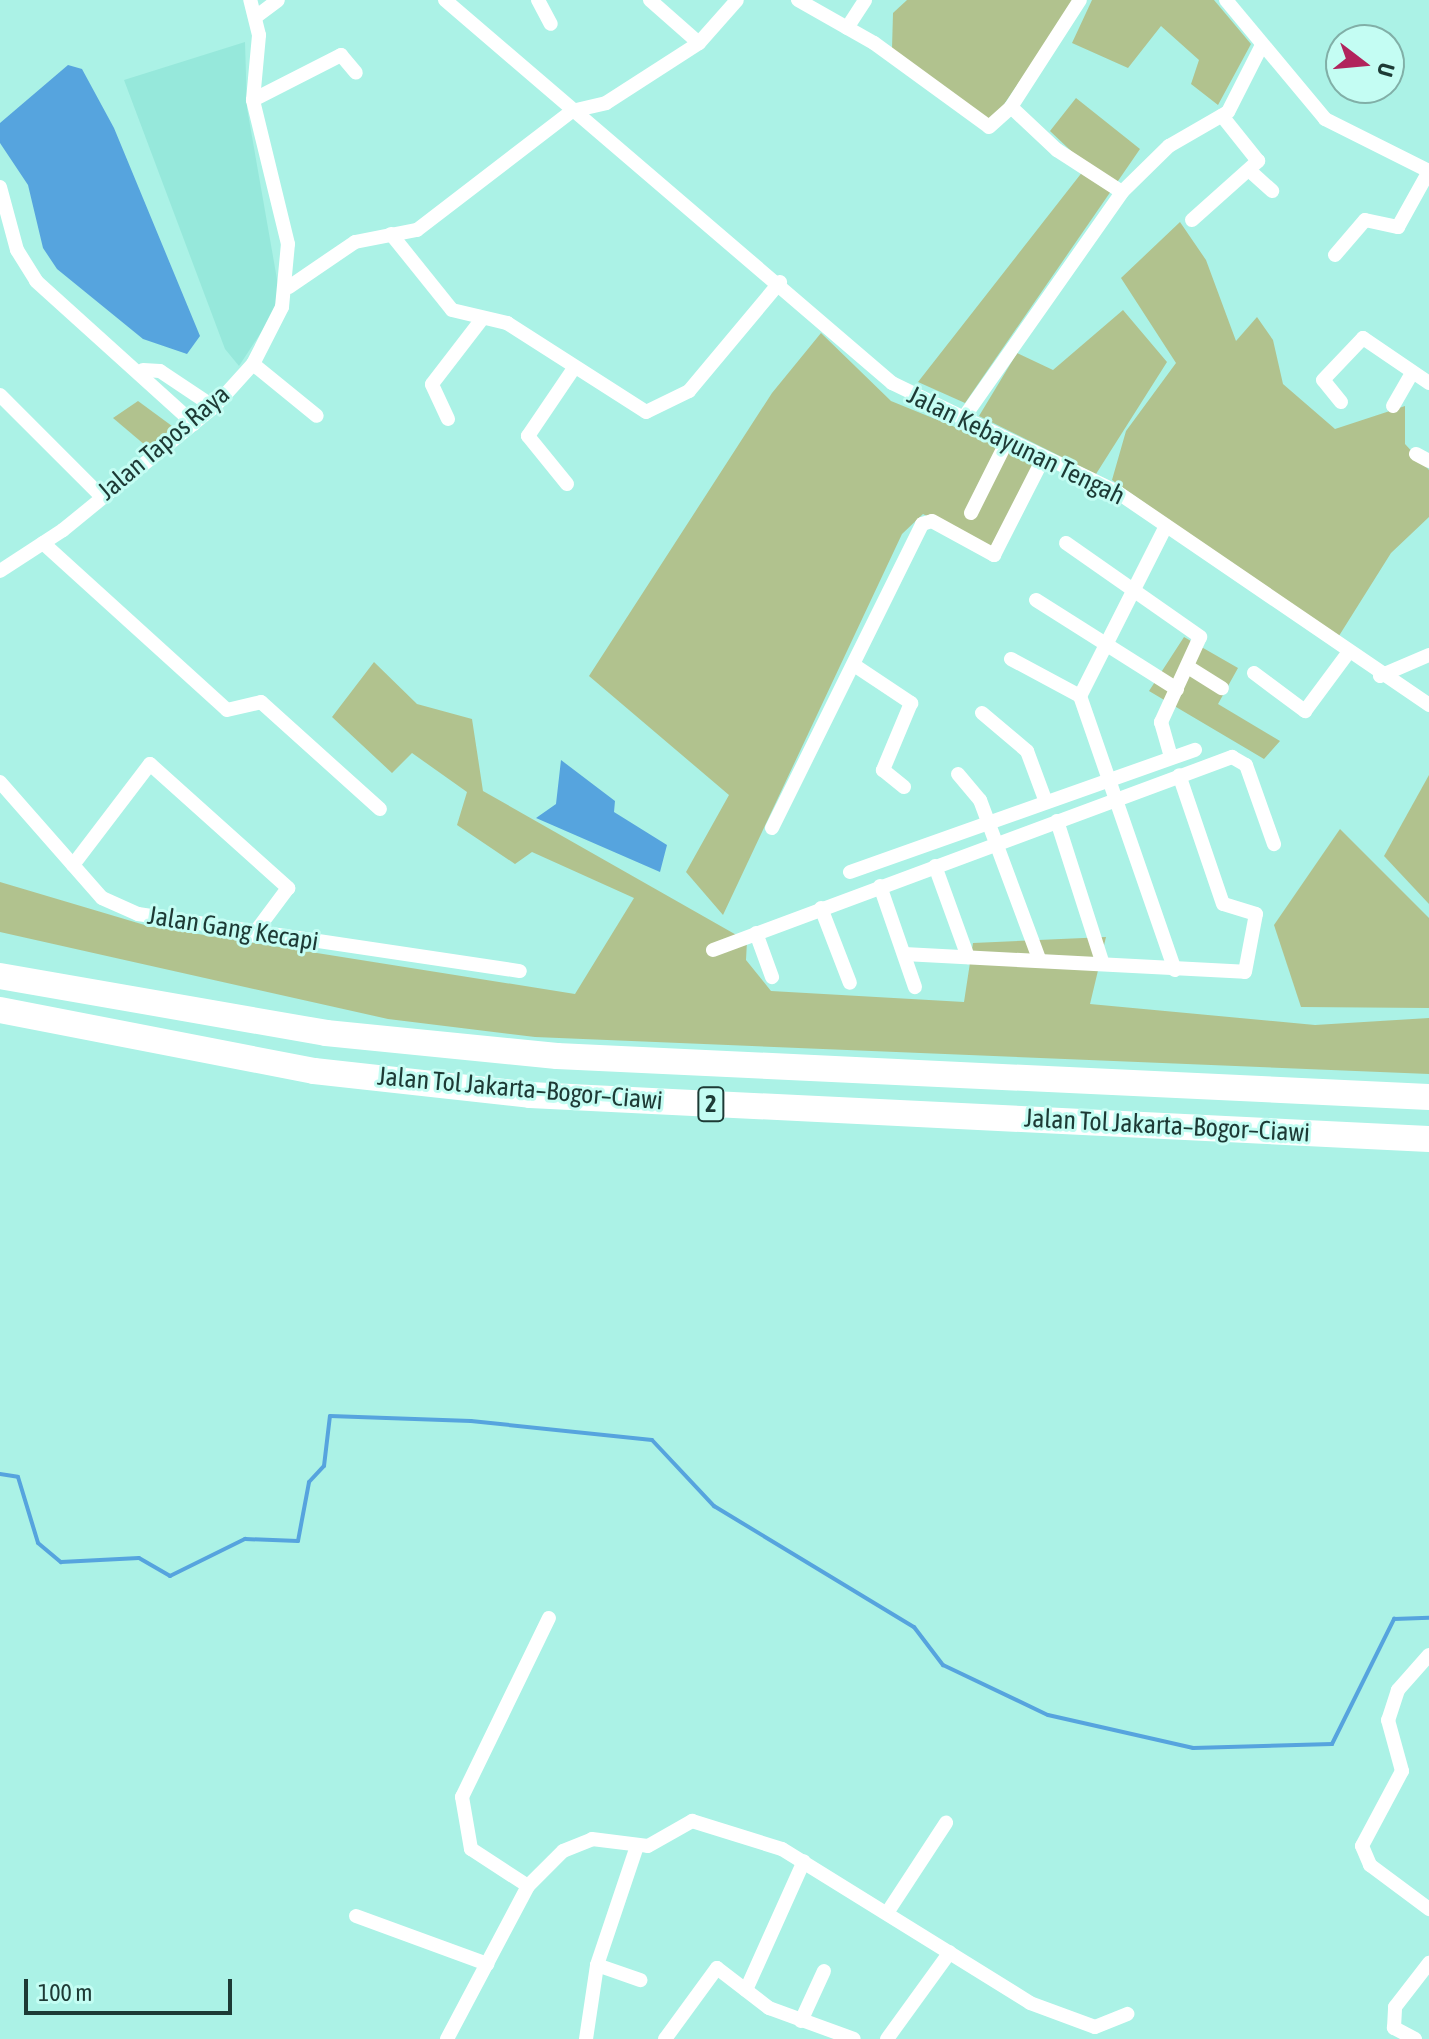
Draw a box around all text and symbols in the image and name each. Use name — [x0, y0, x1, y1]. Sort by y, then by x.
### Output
north arrow — [1325, 24, 1405, 104]
text: U — [1372, 60, 1400, 80]
street label: Jalan Tapos Raya — [92, 379, 236, 507]
street label: Jalan Kebayunan Tengah — [902, 380, 1130, 512]
street label: Jalan Gang Kecapi — [145, 900, 321, 958]
street label: Jalan Tol Jakarta–Bogor–Ciawi — [376, 1061, 664, 1117]
road number: 2 — [697, 1084, 725, 1124]
street label: Jalan Tol Jakarta–Bogor–Ciawi — [1023, 1103, 1311, 1149]
scale bar — [28, 1963, 236, 2013]
text: 100 m — [38, 1979, 92, 2006]

